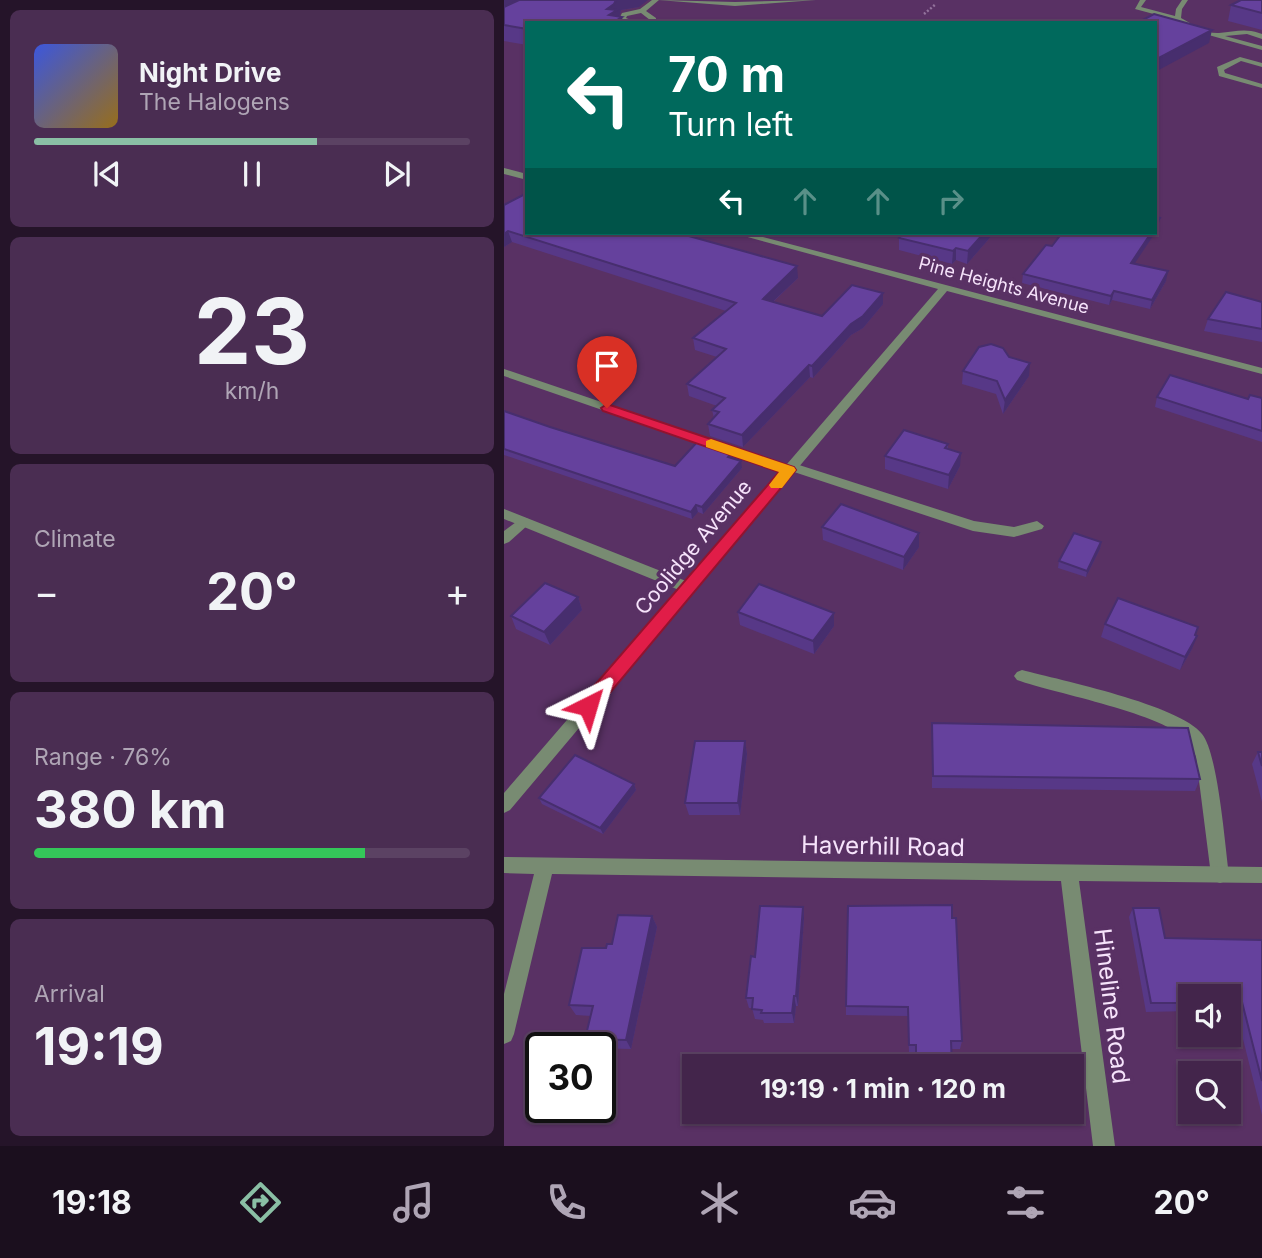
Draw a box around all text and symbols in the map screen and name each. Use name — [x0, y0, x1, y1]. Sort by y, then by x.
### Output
text: 70 m — [668, 45, 785, 104]
icon: left — [553, 49, 644, 140]
text: Night Drive — [139, 57, 281, 88]
text: The Halogens — [139, 88, 290, 116]
text: Turn left — [668, 105, 793, 144]
icon: previous — [88, 155, 126, 193]
icon: pause — [233, 155, 271, 193]
icon: next — [378, 155, 416, 193]
icon: left — [713, 182, 751, 220]
icon: ahead — [786, 182, 824, 220]
icon: ahead — [859, 182, 897, 220]
icon: right — [932, 182, 970, 220]
street label: Pine Heights Avenue — [917, 252, 1091, 318]
text: 23 — [194, 276, 310, 386]
pin — [577, 336, 637, 408]
icon: arrive — [588, 347, 626, 385]
text: km/h — [225, 377, 279, 405]
street label: Coolidge Avenue — [629, 474, 757, 620]
text: Climate — [34, 525, 116, 553]
text: 20° — [206, 560, 298, 623]
text: − — [34, 569, 59, 615]
text: + — [445, 569, 470, 615]
position arrow — [551, 669, 625, 743]
text: Range · 76% — [34, 743, 172, 771]
text: 380 km — [34, 778, 226, 841]
street label: Haverhill Road — [801, 830, 965, 862]
street label: Hineline Road — [1088, 927, 1136, 1085]
text: Arrival — [34, 980, 105, 1008]
map controls — [1178, 984, 1241, 1124]
button: sound — [1178, 984, 1241, 1047]
text: 19:19 — [34, 1015, 164, 1078]
speed limit sign: 30 — [525, 1032, 616, 1123]
button: search — [1178, 1061, 1241, 1124]
text: 19:19 · 1 min · 120 m — [760, 1073, 1006, 1104]
icon: directions — [236, 1178, 285, 1227]
icon: music — [389, 1178, 438, 1227]
icon: phone — [542, 1178, 591, 1227]
icon: climate — [695, 1178, 744, 1227]
icon: car — [848, 1178, 897, 1227]
icon: filters — [1001, 1178, 1050, 1227]
text: 19:18 — [52, 1183, 132, 1222]
text: 20° — [1154, 1183, 1210, 1222]

